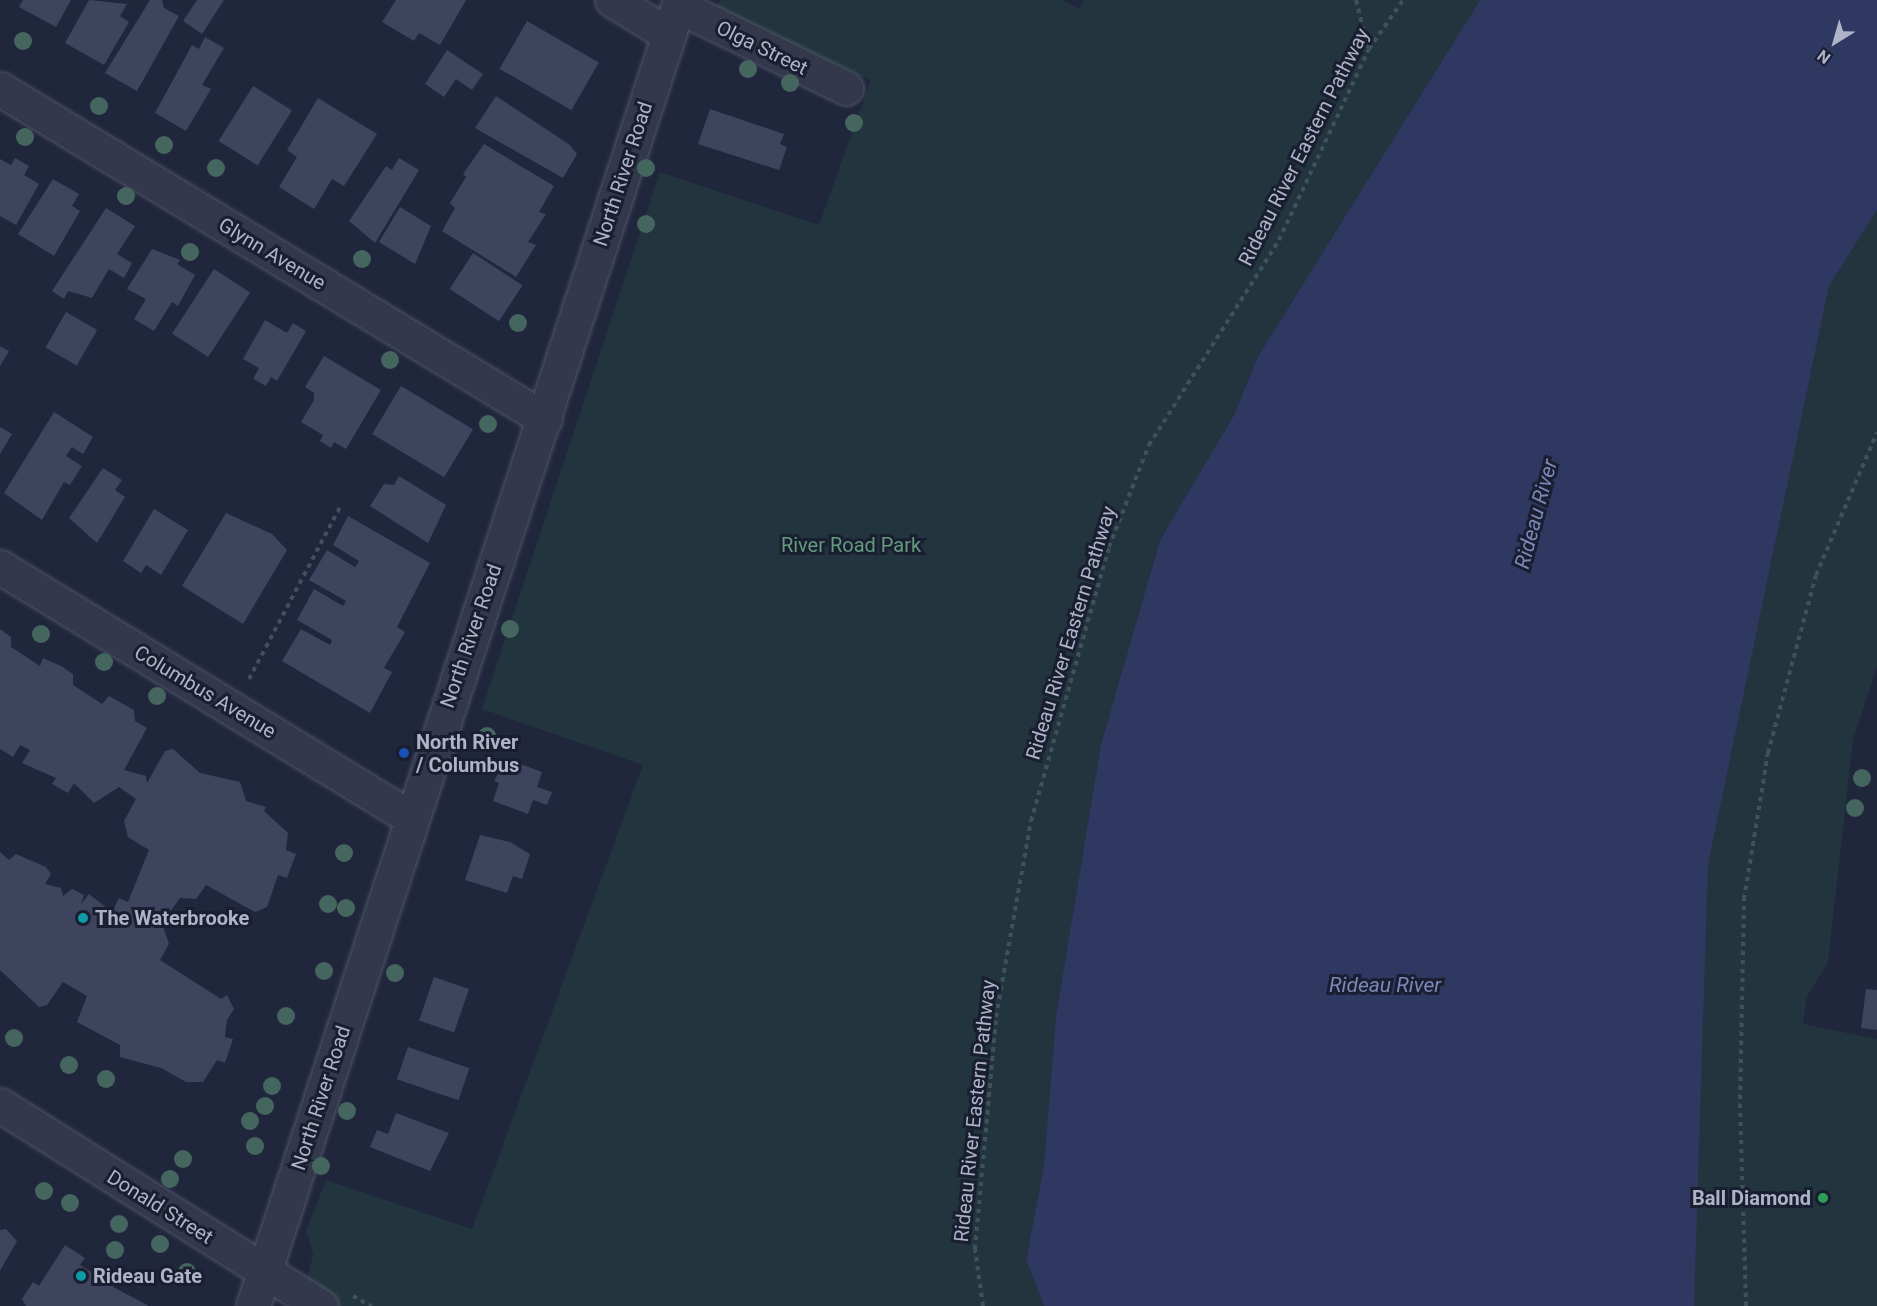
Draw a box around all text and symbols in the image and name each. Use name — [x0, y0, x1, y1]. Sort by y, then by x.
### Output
north arrow — [1805, 12, 1865, 72]
street label: Olga Street — [712, 16, 812, 80]
street label: Rideau River Eastern Pathway — [1233, 24, 1375, 270]
text: N — [1814, 46, 1834, 68]
street label: North River Road — [588, 99, 658, 249]
street label: Glynn Avenue — [214, 213, 330, 295]
water label: Rideau River — [1509, 457, 1563, 571]
street label: Rideau River Eastern Pathway — [1021, 503, 1121, 763]
park label: River Road Park — [781, 533, 921, 557]
street label: North River Road — [435, 561, 507, 711]
street label: Columbus Avenue — [130, 640, 280, 744]
place label: North River / Columbus — [416, 730, 519, 777]
marker: North River / Columbus — [397, 746, 411, 760]
place label: The Waterbrooke — [95, 906, 249, 930]
marker: The Waterbrooke — [76, 911, 90, 925]
water label: Rideau River — [1329, 972, 1441, 998]
street label: Rideau River Eastern Pathway — [949, 979, 1001, 1243]
street label: North River Road — [286, 1023, 356, 1173]
street label: Donald Street — [103, 1165, 217, 1249]
place label: Ball Diamond — [1692, 1186, 1811, 1210]
marker: Ball Diamond — [1816, 1191, 1830, 1205]
place label: Rideau Gate — [93, 1264, 202, 1288]
marker: Rideau Gate — [74, 1269, 88, 1283]

